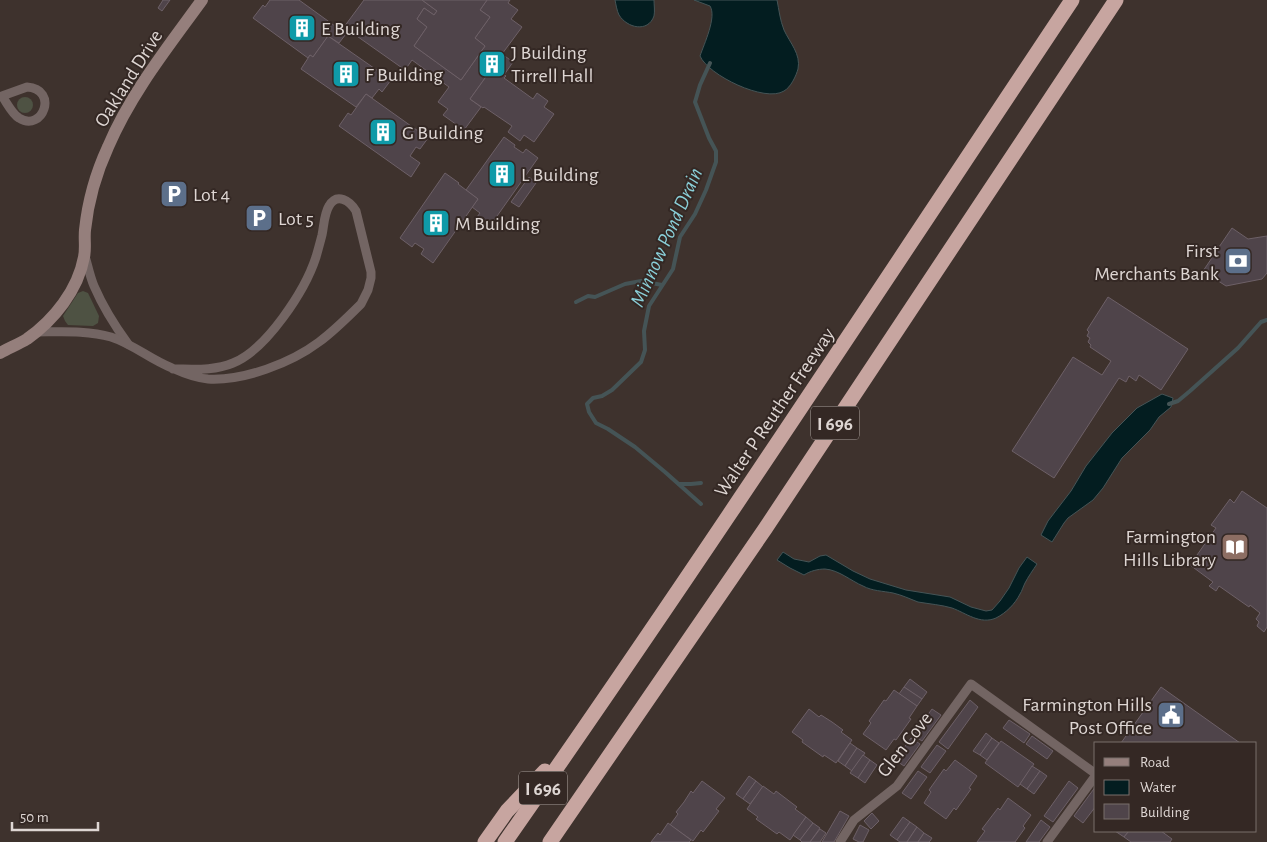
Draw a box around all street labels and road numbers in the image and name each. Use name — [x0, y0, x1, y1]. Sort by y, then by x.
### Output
street label: Oakland Drive — [91, 26, 167, 131]
street label: Walter P Reuther Freeway — [711, 324, 839, 501]
road number: I 696 — [811, 406, 859, 439]
street label: Glen Cove — [873, 708, 936, 781]
road number: I 696 — [519, 771, 567, 804]

